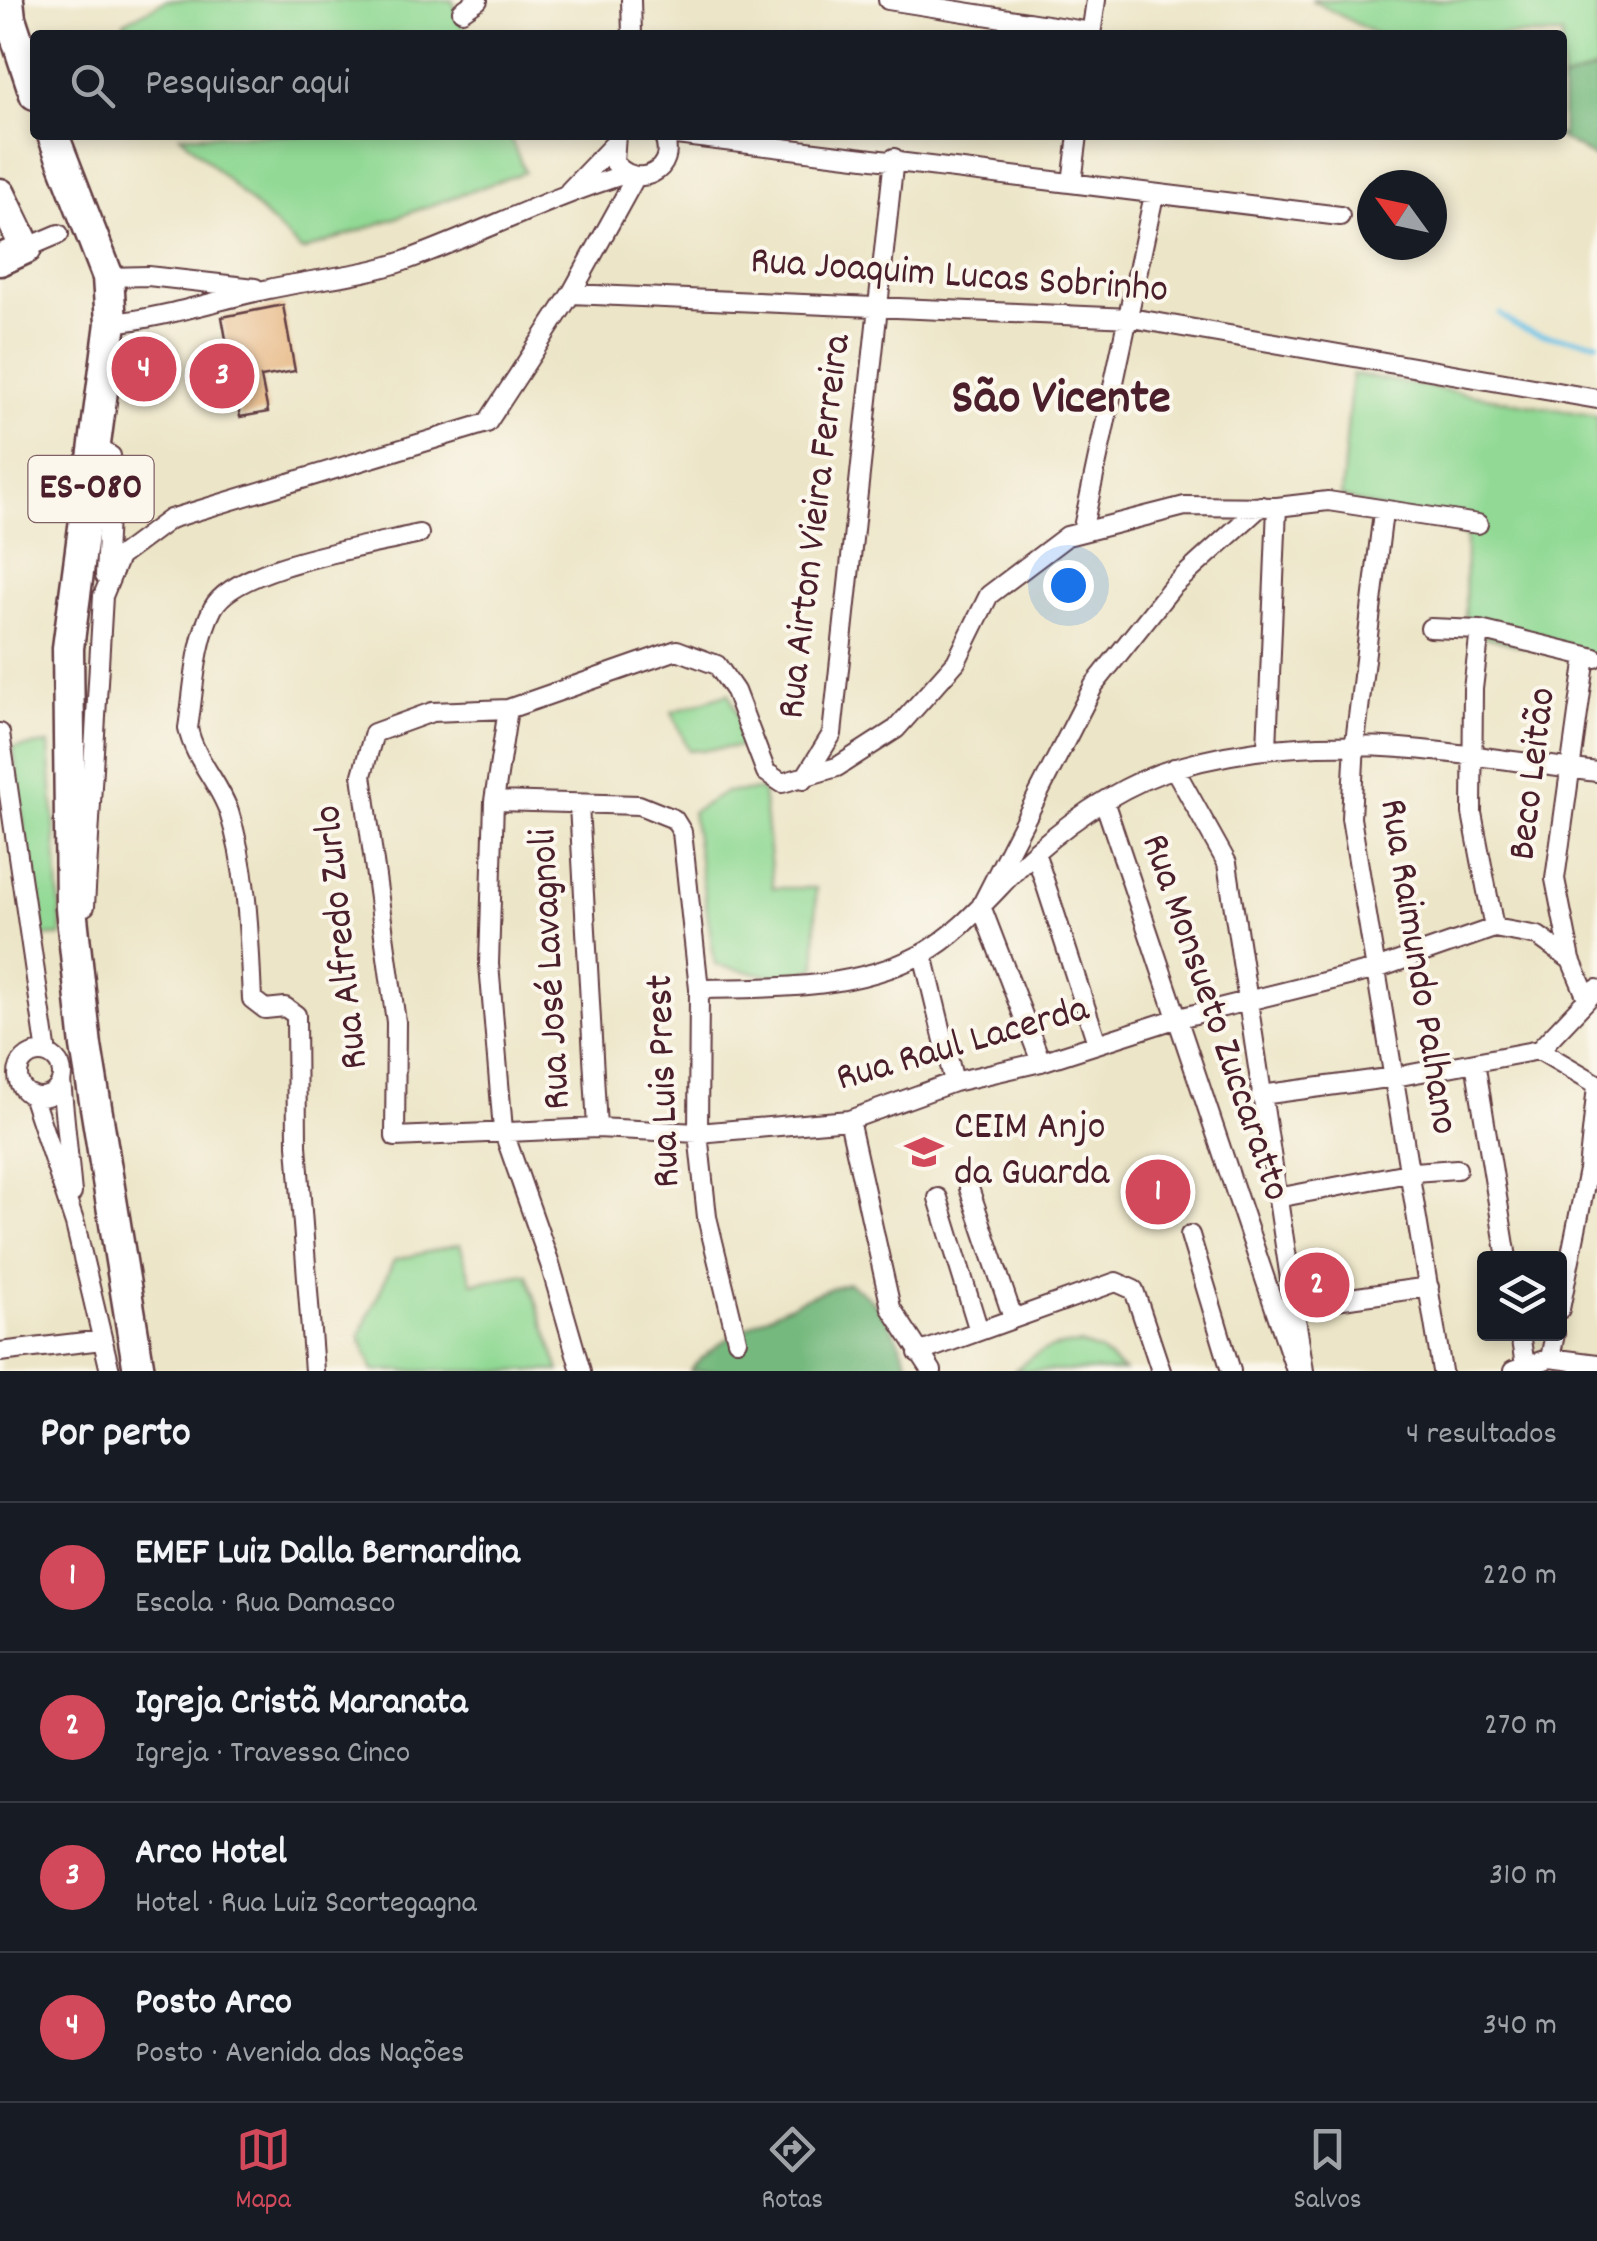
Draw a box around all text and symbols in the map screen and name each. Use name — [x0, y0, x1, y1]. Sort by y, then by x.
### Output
search box — [30, 30, 1567, 140]
icon: search — [65, 58, 120, 113]
text: Pesquisar aqui — [145, 58, 350, 113]
north arrow — [1357, 170, 1447, 260]
street label: Rua Joaquim Lucas Sobrinho — [748, 235, 1170, 321]
street label: Rua Airton Vieira Ferreira — [765, 330, 869, 722]
pin: 4 — [112, 332, 176, 406]
pin: 3 — [190, 338, 254, 414]
district label: São Vicente — [951, 365, 1171, 437]
road number: ES-080 — [28, 456, 154, 522]
your location — [1043, 560, 1094, 611]
street label: Beco Leitão — [1496, 684, 1574, 864]
street label: Rua Raimundo Palhano — [1361, 795, 1471, 1139]
street label: Rua Alfredo Zurlo — [302, 802, 386, 1072]
street label: Rua José Lavagnoli — [517, 827, 589, 1111]
street label: Rua Monsueto Zuccaratto — [1123, 827, 1303, 1209]
street label: Rua Luis Prest — [634, 973, 698, 1189]
street label: Rua Raul Lacerda — [830, 982, 1097, 1109]
place label: CEIM Anjo da Guarda — [954, 1101, 1110, 1204]
school or university icon: CEIM Anjo da Guarda — [903, 1131, 945, 1173]
pin: 1 — [1126, 1154, 1190, 1230]
pin: 2 — [1284, 1248, 1350, 1322]
map controls — [1477, 1251, 1567, 1341]
button: layers — [1477, 1251, 1567, 1341]
text: Por perto — [40, 1406, 191, 1466]
text: 4 resultados — [1406, 1413, 1557, 1459]
text: EMEF Luiz Dalla Bernardina — [135, 1527, 520, 1582]
text: 1 — [69, 1554, 76, 1600]
text: 220 m — [1482, 1554, 1557, 1600]
text: Escola · Rua Damasco — [135, 1582, 396, 1628]
text: Igreja Cristã Maranata — [135, 1677, 467, 1732]
text: 2 — [66, 1704, 79, 1750]
text: 270 m — [1484, 1704, 1557, 1750]
text: Igreja · Travessa Cinco — [135, 1732, 410, 1778]
text: Arco Hotel — [135, 1827, 287, 1882]
text: 3 — [65, 1854, 80, 1900]
text: 310 m — [1489, 1854, 1557, 1900]
text: Hotel · Rua Luiz Scortegagna — [135, 1882, 477, 1928]
text: Posto Arco — [135, 1977, 292, 2032]
text: 4 — [66, 2004, 79, 2050]
text: 340 m — [1483, 2004, 1557, 2050]
text: Posto · Avenida das Nações — [135, 2032, 464, 2078]
tab: Mapa — [235, 2122, 291, 2222]
tab: Rotas — [762, 2122, 823, 2222]
tab: Salvos — [1294, 2122, 1362, 2222]

